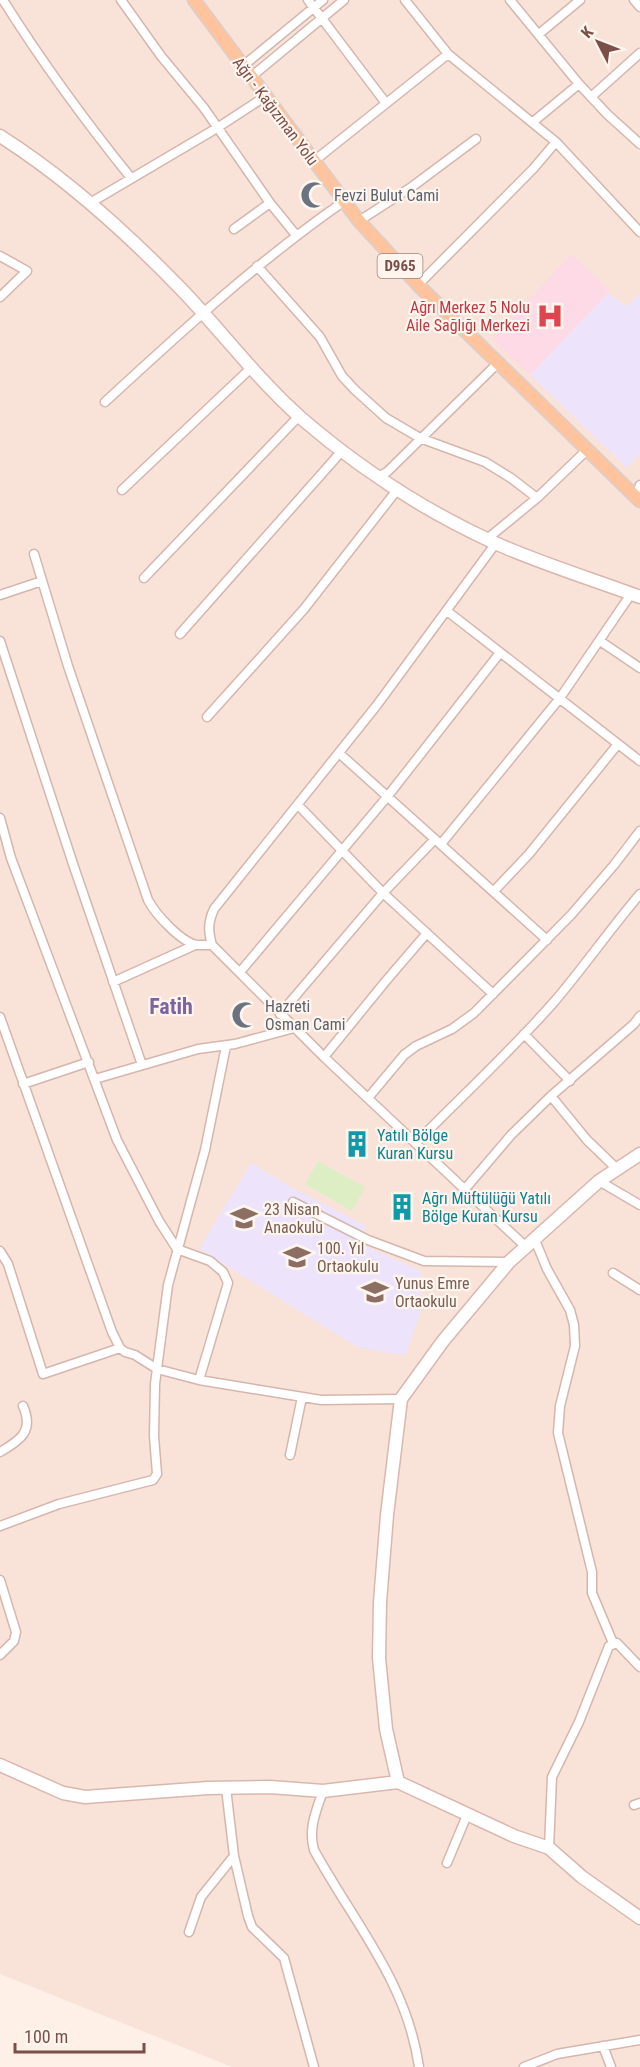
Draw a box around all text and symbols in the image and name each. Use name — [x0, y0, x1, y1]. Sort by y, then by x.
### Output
north arrow — [568, 12, 628, 72]
text: K — [577, 23, 597, 42]
street label: Ağrı - Kağızman Yolu — [229, 53, 322, 169]
mosque icon: Fevzi Bulut Cami — [299, 180, 329, 210]
place label: Fevzi Bulut Cami — [334, 186, 439, 205]
road number: D965 — [378, 254, 422, 278]
place label: Ağrı Merkez 5 Nolu Aile Sağlığı Merkezi — [406, 298, 530, 335]
hospital icon: Ağrı Merkez 5 Nolu Aile Sağlığı Merkezi — [535, 301, 565, 331]
district label: Fatih — [149, 994, 193, 1019]
place label: Hazreti Osman Cami — [265, 997, 346, 1034]
mosque icon: Hazreti Osman Cami — [230, 1000, 260, 1030]
place label: Yatılı Bölge Kuran Kursu — [377, 1126, 453, 1163]
building icon: Yatılı Bölge Kuran Kursu — [342, 1129, 372, 1159]
place label: Ağrı Müftülüğü Yatılı Bölge Kuran Kursu — [422, 1189, 551, 1226]
building icon: Ağrı Müftülüğü Yatılı Bölge Kuran Kursu — [387, 1192, 417, 1222]
place label: 23 Nisan Anaokulu — [264, 1200, 323, 1237]
school or university icon: 23 Nisan Anaokulu — [229, 1203, 259, 1233]
place label: 100. Yıl Ortaokulu — [317, 1239, 379, 1276]
school or university icon: 100. Yıl Ortaokulu — [282, 1242, 312, 1272]
place label: Yunus Emre Ortaokulu — [395, 1274, 470, 1311]
school or university icon: Yunus Emre Ortaokulu — [360, 1277, 390, 1307]
scale bar — [15, 2016, 144, 2054]
text: 100 m — [24, 2026, 68, 2047]

